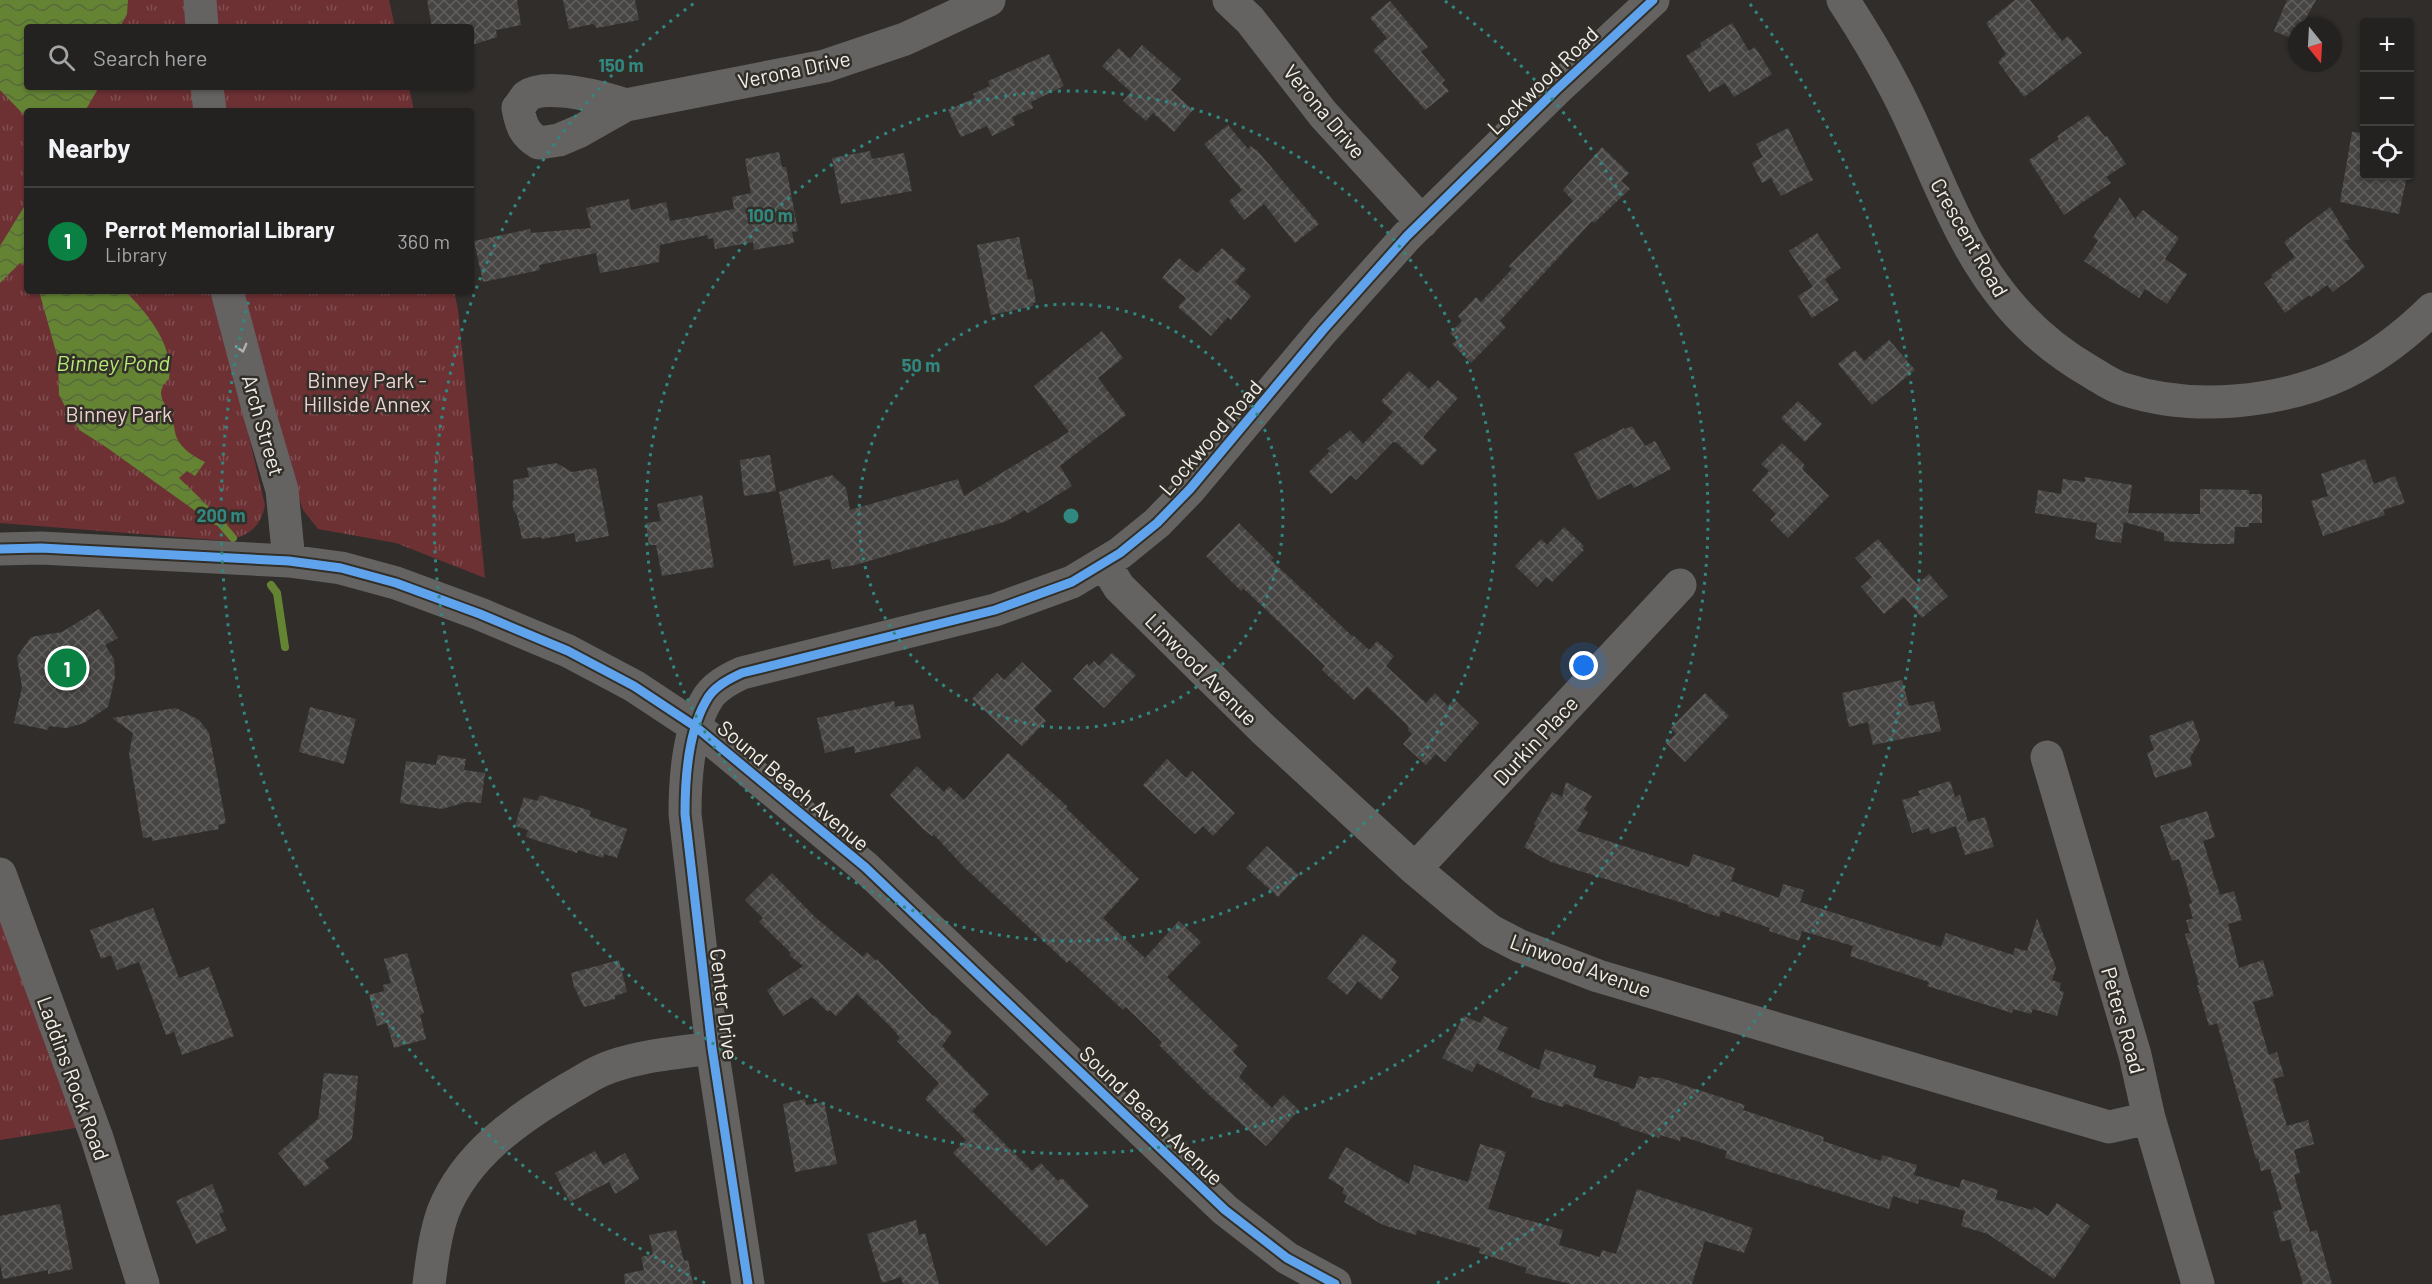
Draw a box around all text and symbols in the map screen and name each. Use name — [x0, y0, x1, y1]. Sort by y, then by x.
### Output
north arrow — [2288, 18, 2342, 72]
map controls — [2360, 18, 2414, 180]
button: + — [2360, 18, 2414, 72]
street label: Lockwood Road — [1481, 21, 1603, 139]
search box — [24, 24, 474, 90]
icon: search — [45, 41, 78, 74]
text: Search here — [93, 44, 207, 70]
street label: Verona Drive — [735, 45, 853, 93]
text: 150 m — [599, 54, 643, 76]
street label: Verona Drive — [1279, 59, 1371, 163]
button: − — [2360, 72, 2414, 126]
button: locate — [2360, 126, 2414, 180]
text: Nearby — [48, 132, 130, 163]
street label: Crescent Road — [1926, 173, 2014, 301]
text: 100 m — [747, 204, 793, 226]
text: Perrot Memorial Library — [105, 216, 335, 242]
text: 1 — [64, 229, 71, 253]
text: 360 m — [398, 229, 450, 253]
text: Library — [105, 242, 167, 266]
one-way arrow — [235, 342, 247, 352]
water label: Binney Pond — [56, 349, 170, 375]
text: 50 m — [902, 354, 940, 376]
park label: Binney Park - Hillside Annex — [303, 367, 431, 416]
street label: Arch Street — [238, 372, 290, 478]
street label: Lockwood Road — [1153, 374, 1267, 500]
park label: Binney Park — [65, 401, 173, 426]
text: 200 m — [196, 504, 246, 526]
centre of rings — [1061, 506, 1081, 526]
street label: Linwood Avenue — [1141, 608, 1263, 730]
pin: 1 — [48, 646, 86, 690]
your location — [1569, 651, 1598, 680]
street label: Durkin Place — [1487, 690, 1583, 790]
street label: Sound Beach Avenue — [713, 714, 875, 856]
street label: Linwood Avenue — [1507, 928, 1655, 1002]
street label: Center Drive — [706, 947, 744, 1061]
street label: Peters Road — [2097, 964, 2151, 1076]
street label: Laddins Rock Road — [33, 993, 115, 1163]
street label: Sound Beach Avenue — [1075, 1040, 1229, 1190]

